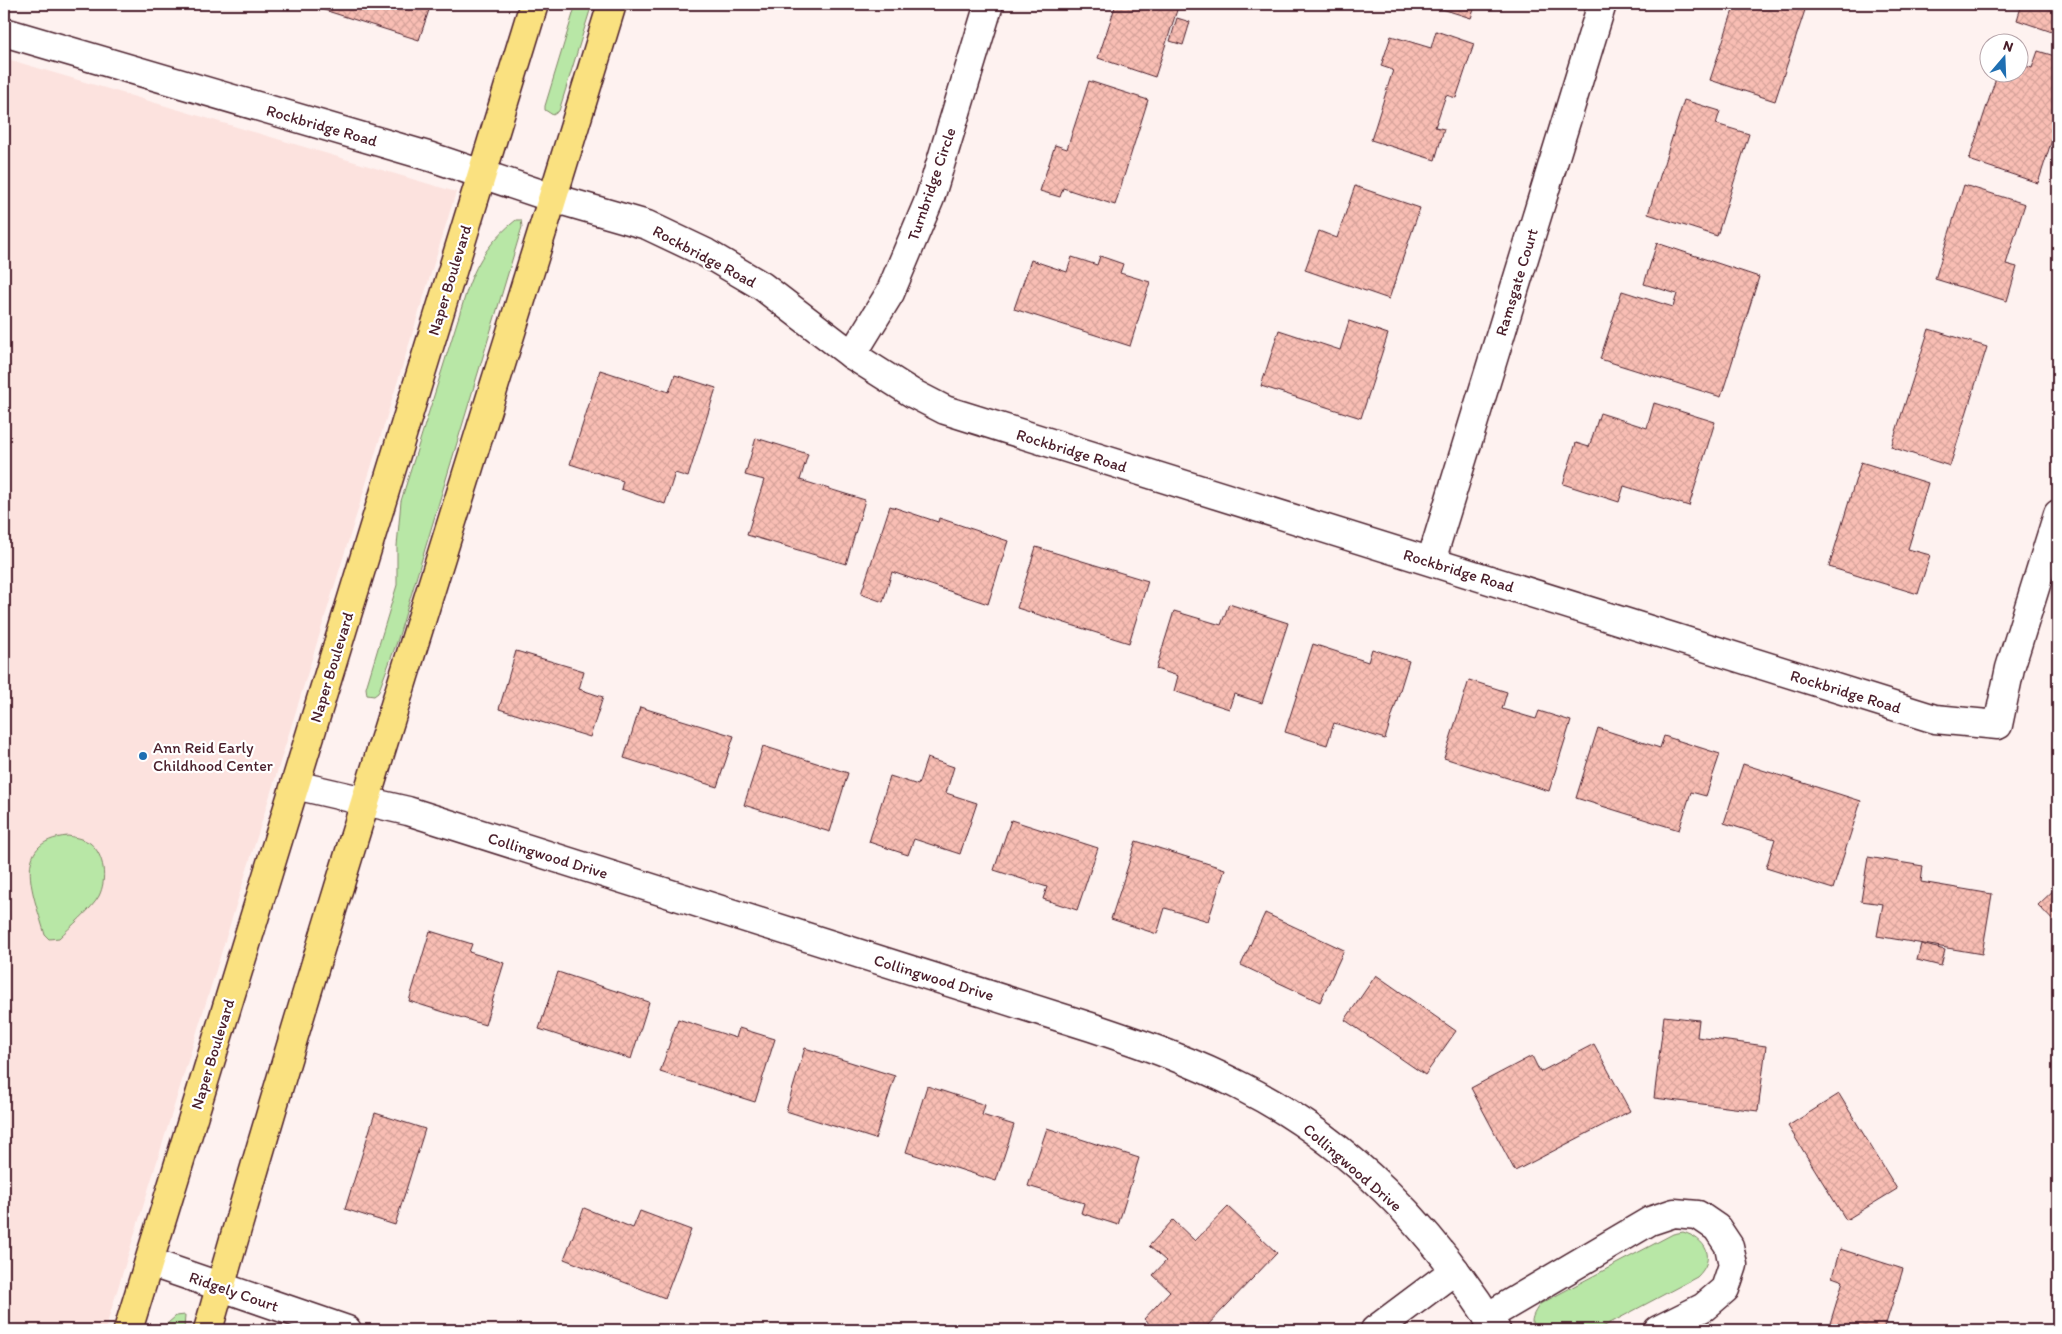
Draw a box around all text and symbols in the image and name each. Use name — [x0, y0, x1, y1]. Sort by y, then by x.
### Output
north arrow — [1980, 32, 2030, 82]
text: N — [2001, 37, 2015, 56]
street label: Rockbridge Road — [264, 101, 380, 150]
street label: Turnbridge Circle — [903, 125, 960, 243]
street label: Rockbridge Road — [650, 221, 760, 292]
street label: Naper Boulevard — [424, 222, 475, 338]
street label: Ramsgate Court — [1491, 226, 1542, 338]
street label: Rockbridge Road — [1014, 425, 1130, 476]
street label: Rockbridge Road — [1401, 545, 1517, 596]
street label: Naper Boulevard — [306, 609, 357, 725]
street label: Rockbridge Road — [1788, 666, 1904, 717]
place label: Ann Reid Early Childhood Center — [153, 738, 273, 775]
marker: Ann Reid Early Childhood Center — [137, 750, 149, 762]
street label: Collingwood Drive — [486, 828, 610, 883]
street label: Collingwood Drive — [872, 950, 996, 1005]
street label: Naper Boulevard — [187, 996, 238, 1112]
street label: Collingwood Drive — [1299, 1119, 1406, 1216]
street label: Ridgely Court — [187, 1267, 281, 1316]

